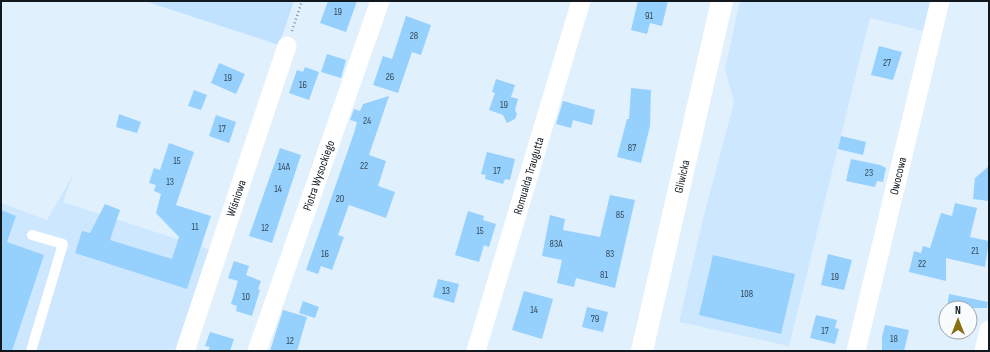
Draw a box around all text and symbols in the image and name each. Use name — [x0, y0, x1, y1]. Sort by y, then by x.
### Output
house number: 19 — [334, 6, 342, 18]
house number: 91 — [645, 10, 653, 22]
house number: 28 — [410, 30, 418, 42]
house number: 27 — [883, 57, 891, 69]
house number: 26 — [386, 71, 394, 83]
house number: 19 — [224, 72, 232, 84]
house number: 16 — [299, 79, 307, 91]
house number: 19 — [500, 99, 508, 111]
house number: 24 — [363, 115, 371, 127]
house number: 17 — [218, 123, 226, 135]
street label: Romualda Traugutta — [510, 135, 547, 216]
street label: Piotra Wysockiego — [299, 138, 338, 213]
house number: 87 — [628, 142, 636, 154]
house number: 15 — [173, 155, 181, 167]
street label: Owocowa — [886, 155, 910, 196]
street label: Gliwicka — [671, 158, 693, 195]
house number: 22 — [360, 160, 368, 172]
house number: 14A — [278, 161, 291, 173]
house number: 17 — [493, 165, 501, 177]
house number: 23 — [865, 167, 873, 179]
house number: 13 — [166, 176, 174, 188]
street label: Wiśniowa — [223, 178, 249, 219]
house number: 14 — [274, 183, 282, 195]
house number: 20 — [336, 193, 344, 205]
house number: 85 — [616, 209, 624, 221]
house number: 11 — [192, 221, 199, 233]
house number: 12 — [261, 222, 269, 234]
house number: 15 — [476, 225, 484, 237]
house number: 83A — [550, 238, 563, 250]
house number: 21 — [971, 245, 979, 257]
house number: 16 — [321, 248, 329, 260]
house number: 83 — [606, 248, 614, 260]
house number: 22 — [918, 258, 926, 270]
house number: 81 — [600, 269, 608, 281]
house number: 19 — [831, 271, 839, 283]
house number: 13 — [442, 285, 450, 297]
house number: 108 — [741, 288, 753, 300]
house number: 10 — [242, 291, 250, 303]
north arrow — [938, 300, 978, 340]
house number: 14 — [530, 304, 538, 316]
text: N — [955, 304, 961, 317]
house number: 79 — [591, 313, 599, 325]
house number: 17 — [821, 325, 829, 337]
house number: 18 — [890, 333, 898, 345]
house number: 12 — [286, 335, 294, 347]

